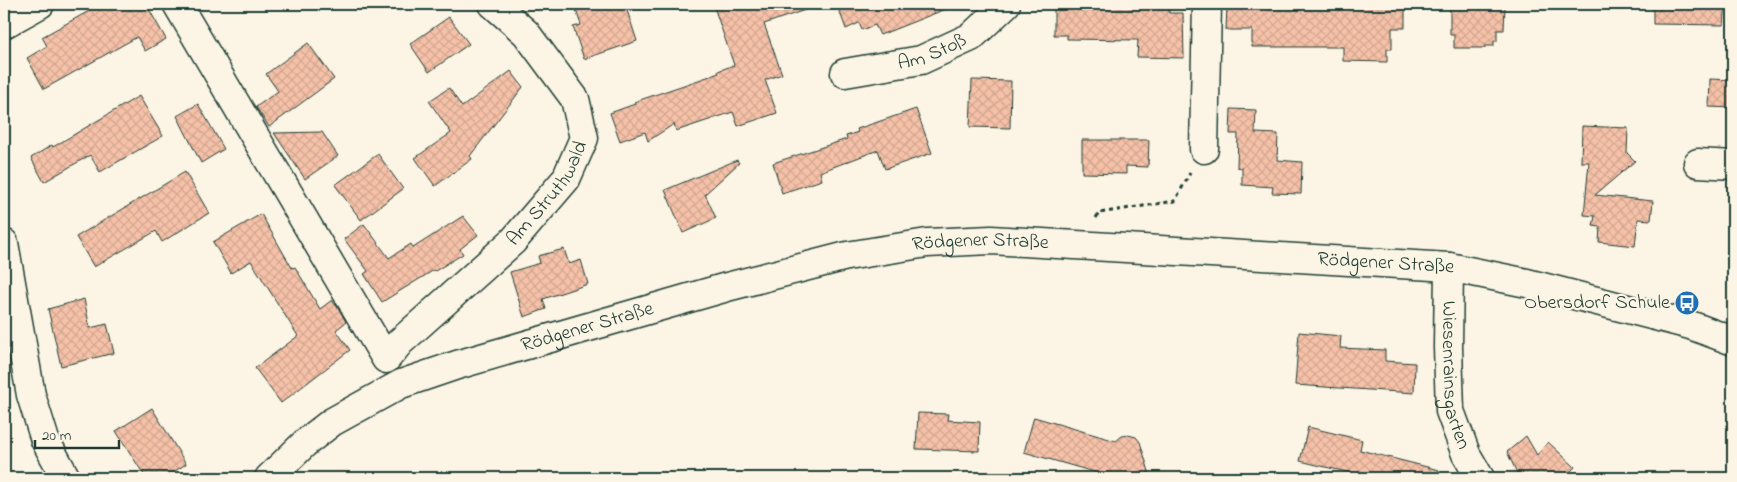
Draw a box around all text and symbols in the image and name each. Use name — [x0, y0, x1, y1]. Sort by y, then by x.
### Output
street label: Am Stoß — [895, 26, 972, 78]
street label: Am Struthwald — [500, 136, 595, 253]
street label: Rödgener Straße — [910, 225, 1050, 260]
street label: Rödgener Straße — [1317, 245, 1457, 282]
place label: Obersdorf Schule — [1524, 289, 1670, 318]
bus stop icon: Obersdorf Schule — [1674, 290, 1700, 316]
street label: Rödgener Straße — [518, 294, 657, 360]
street label: Wiesenrainsgarten — [1433, 301, 1478, 454]
scale bar — [35, 417, 119, 449]
text: 20 m — [42, 425, 72, 447]

